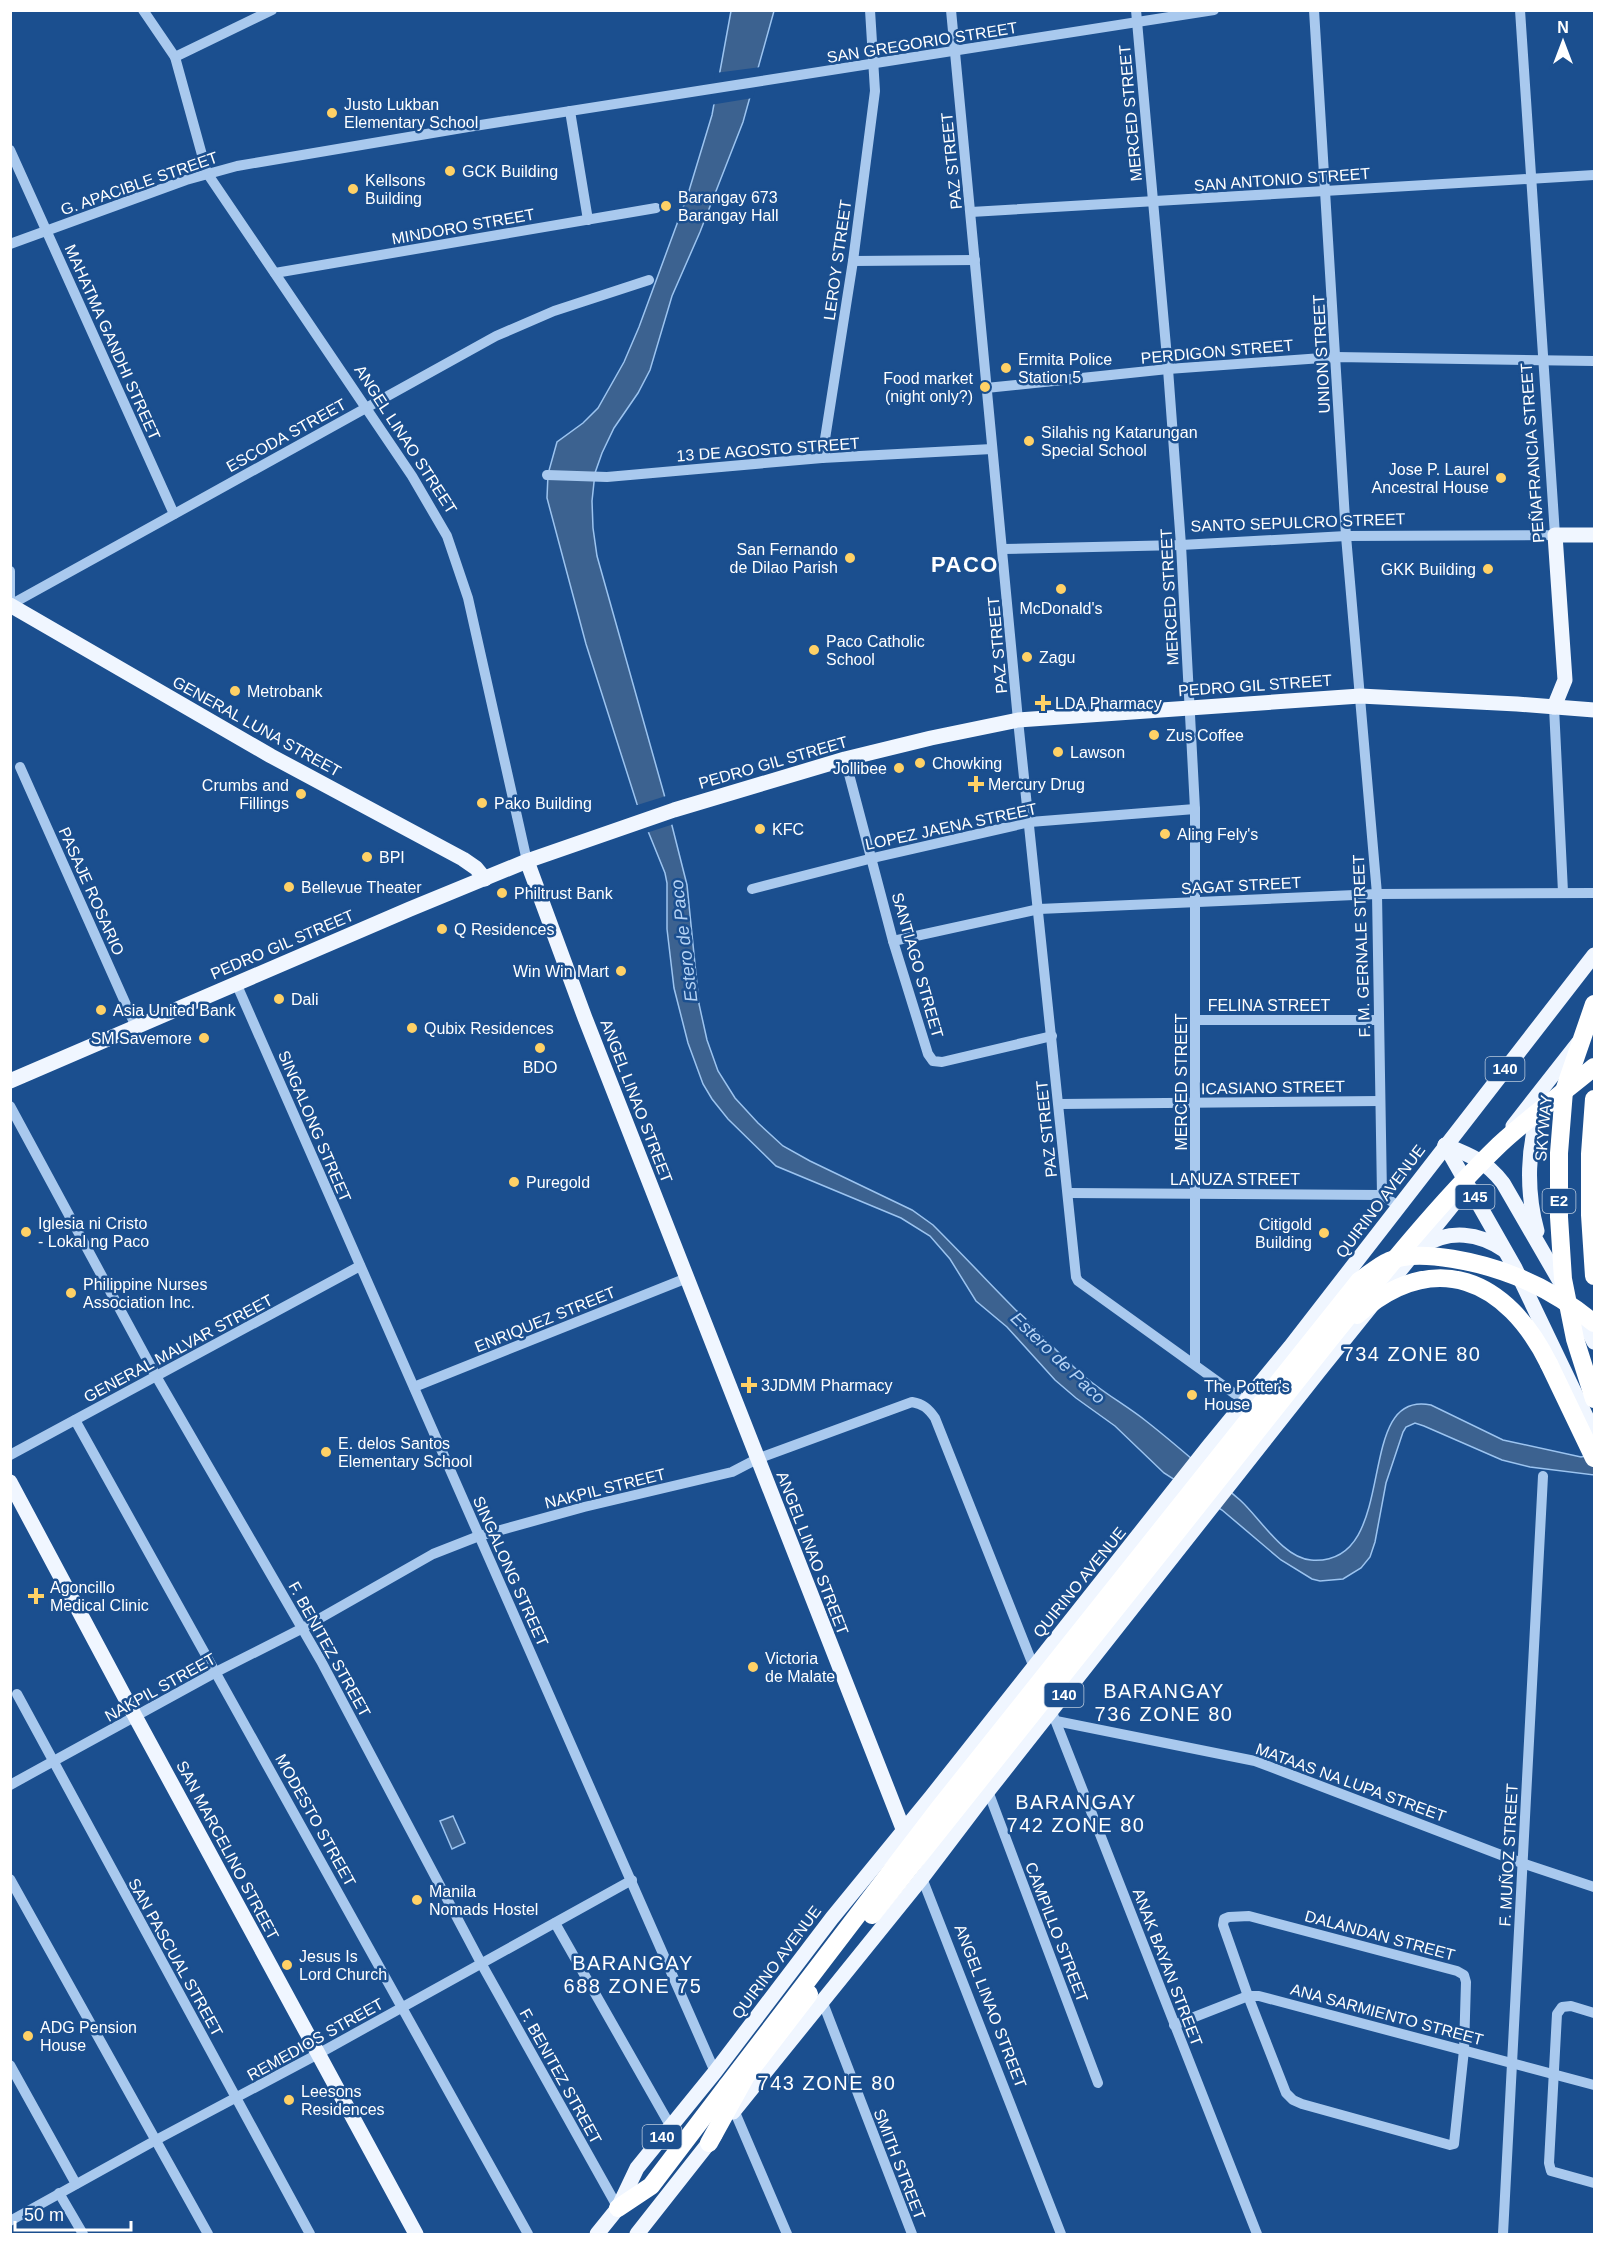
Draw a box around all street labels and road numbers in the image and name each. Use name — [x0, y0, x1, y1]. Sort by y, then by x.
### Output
street label: SAN GREGORIO STREET — [825, 19, 1019, 66]
street label: MERCED STREET — [1116, 44, 1145, 182]
street label: PAZ STREET — [938, 111, 965, 210]
street label: G. APACIBLE STREET — [58, 148, 220, 218]
street label: SAN ANTONIO STREET — [1193, 165, 1371, 194]
street label: LEROY STREET — [821, 198, 854, 321]
street label: MINDORO STREET — [390, 206, 536, 247]
street label: MAHATMA GANDHI STREET — [62, 242, 164, 443]
street label: UNION STREET — [1310, 294, 1333, 414]
street label: PERDIGON STREET — [1140, 336, 1294, 367]
street label: ANGEL LINAO STREET — [351, 362, 460, 517]
street label: PEÑAFRANCIA STREET — [1516, 362, 1547, 544]
street label: ESCODA STREET — [223, 395, 349, 475]
street label: 13 DE AGOSTO STREET — [676, 435, 861, 464]
street label: SANTO SEPULCRO STREET — [1190, 510, 1406, 535]
street label: MERCED STREET — [1157, 528, 1182, 666]
street label: PAZ STREET — [985, 595, 1010, 694]
street label: PEDRO GIL STREET — [1178, 672, 1333, 699]
street label: GENERAL LUNA STREET — [170, 673, 344, 780]
street label: PEDRO GIL STREET — [697, 733, 850, 792]
street label: LOPEZ JAENA STREET — [864, 800, 1039, 853]
street label: PASAJE ROSARIO — [56, 825, 127, 958]
street label: F. M. GERNALE STREET — [1350, 854, 1373, 1038]
street label: SAGAT STREET — [1180, 874, 1302, 897]
street label: SANTIAGO STREET — [889, 891, 946, 1040]
street label: PEDRO GIL STREET — [208, 906, 357, 982]
street label: FELINA STREET — [1208, 997, 1331, 1014]
street label: MERCED STREET — [1173, 1013, 1190, 1150]
street label: ANGEL LINAO STREET — [597, 1017, 676, 1186]
street label: SINGALONG STREET — [275, 1048, 354, 1205]
road number: 140 — [1486, 1057, 1524, 1081]
street label: ICASIANO STREET — [1201, 1078, 1345, 1097]
street label: PAZ STREET — [1033, 1079, 1060, 1178]
street label: SKYWAY — [1532, 1094, 1555, 1162]
street label: QUIRINO AVENUE — [1332, 1142, 1428, 1261]
street label: LANUZA STREET — [1170, 1171, 1300, 1188]
road number: 145 — [1456, 1185, 1494, 1209]
road number: E2 — [1542, 1189, 1576, 1213]
street label: ENRIQUEZ STREET — [472, 1283, 618, 1355]
street label: GENERAL MALVAR STREET — [81, 1291, 276, 1406]
street label: NAKPIL STREET — [543, 1465, 667, 1512]
street label: ANGEL LINAO STREET — [773, 1469, 852, 1638]
street label: SINGALONG STREET — [470, 1493, 551, 1649]
street label: QUIRINO AVENUE — [1030, 1524, 1129, 1641]
street label: F. BENITEZ STREET — [285, 1579, 374, 1720]
street label: NAKPIL STREET — [102, 1650, 219, 1725]
road number: 140 — [1044, 1683, 1084, 1707]
street label: MATAAS NA LUPA STREET — [1254, 1740, 1448, 1825]
street label: MODESTO STREET — [272, 1751, 359, 1889]
street label: SAN MARCELINO STREET — [173, 1758, 282, 1943]
street label: F. MUÑOZ STREET — [1494, 1783, 1521, 1927]
street label: CAMPILLO STREET — [1022, 1860, 1091, 2005]
street label: SAN PASCUAL STREET — [125, 1875, 226, 2039]
street label: ANAK BAYAN STREET — [1130, 1886, 1206, 2049]
street label: QUIRINO AVENUE — [728, 1903, 824, 2022]
street label: DALANDAN STREET — [1303, 1907, 1457, 1964]
street label: ANGEL LINAO STREET — [951, 1922, 1030, 2091]
street label: ANA SARMIENTO STREET — [1289, 1981, 1485, 2048]
street label: REMEDIOS STREET — [244, 1995, 386, 2084]
street label: F. BENITEZ STREET — [516, 2006, 605, 2147]
street label: SMITH STREET — [871, 2106, 929, 2222]
road number: 140 — [642, 2125, 682, 2149]

